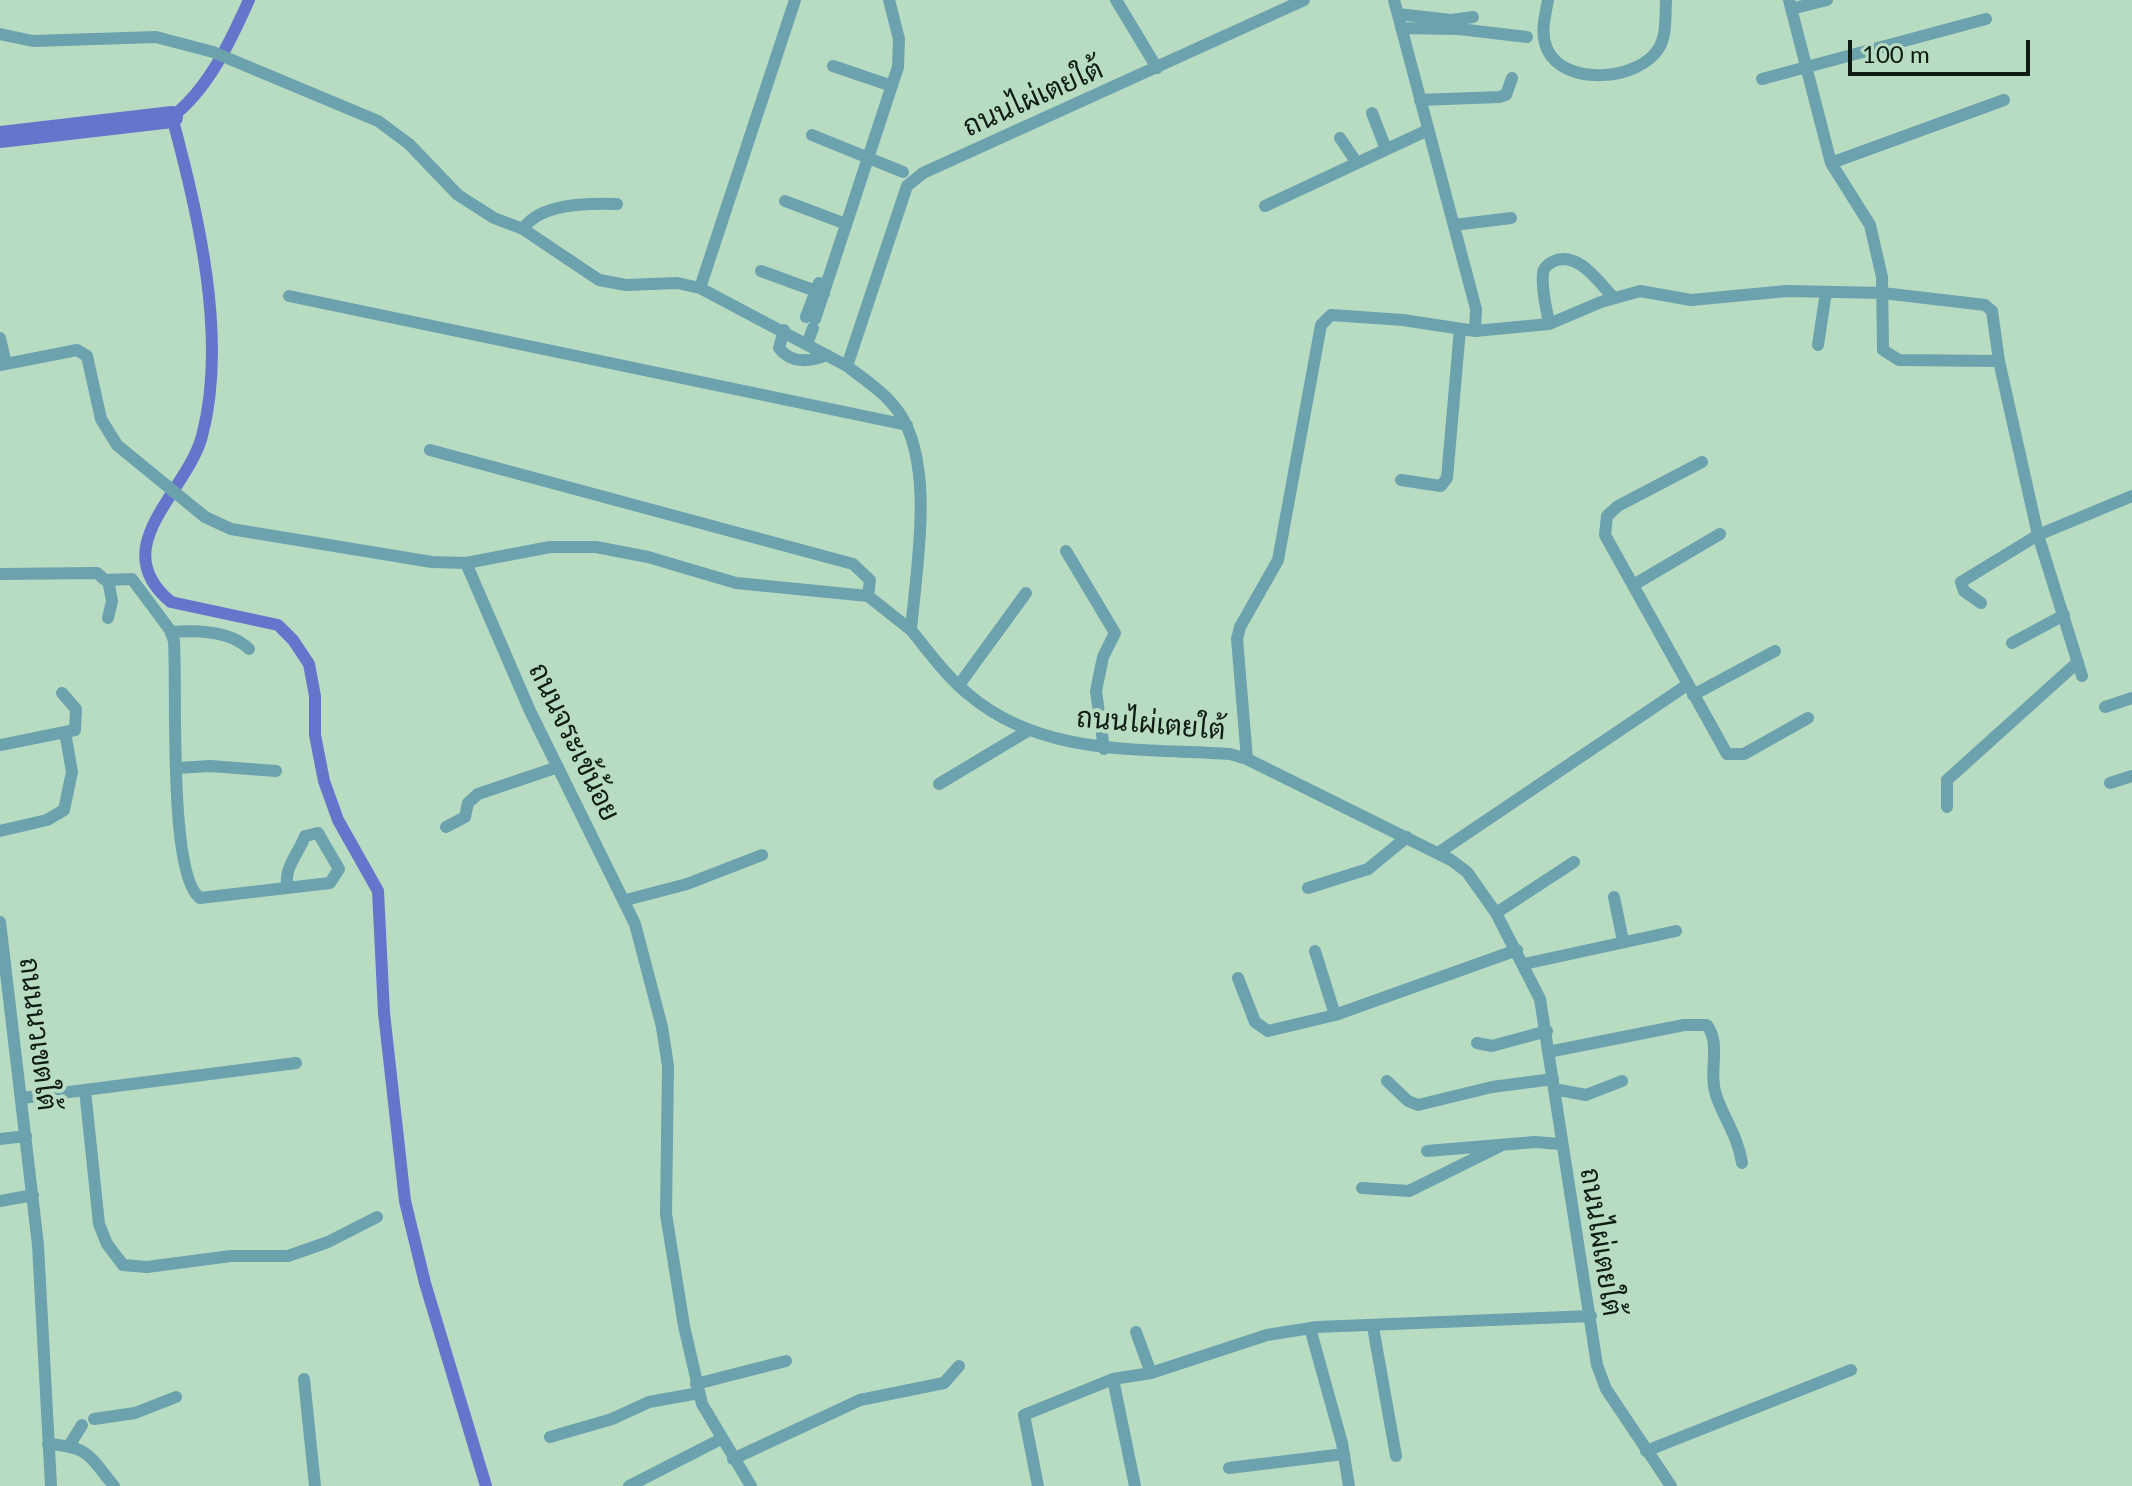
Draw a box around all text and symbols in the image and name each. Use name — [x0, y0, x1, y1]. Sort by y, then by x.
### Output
scale bar — [1852, 24, 2034, 74]
text: 100 m — [1862, 39, 1930, 68]
street label: ถนนไผ่เตยใต้ — [958, 52, 1108, 144]
street label: ถนนจระเข้น้อย — [521, 658, 627, 826]
street label: ถนนไผ่เตยใต้ — [1075, 701, 1227, 747]
street label: ถนนนวเขตใต้ — [12, 956, 64, 1112]
street label: ถนนไผ่เตยใต้ — [1573, 1166, 1629, 1318]

